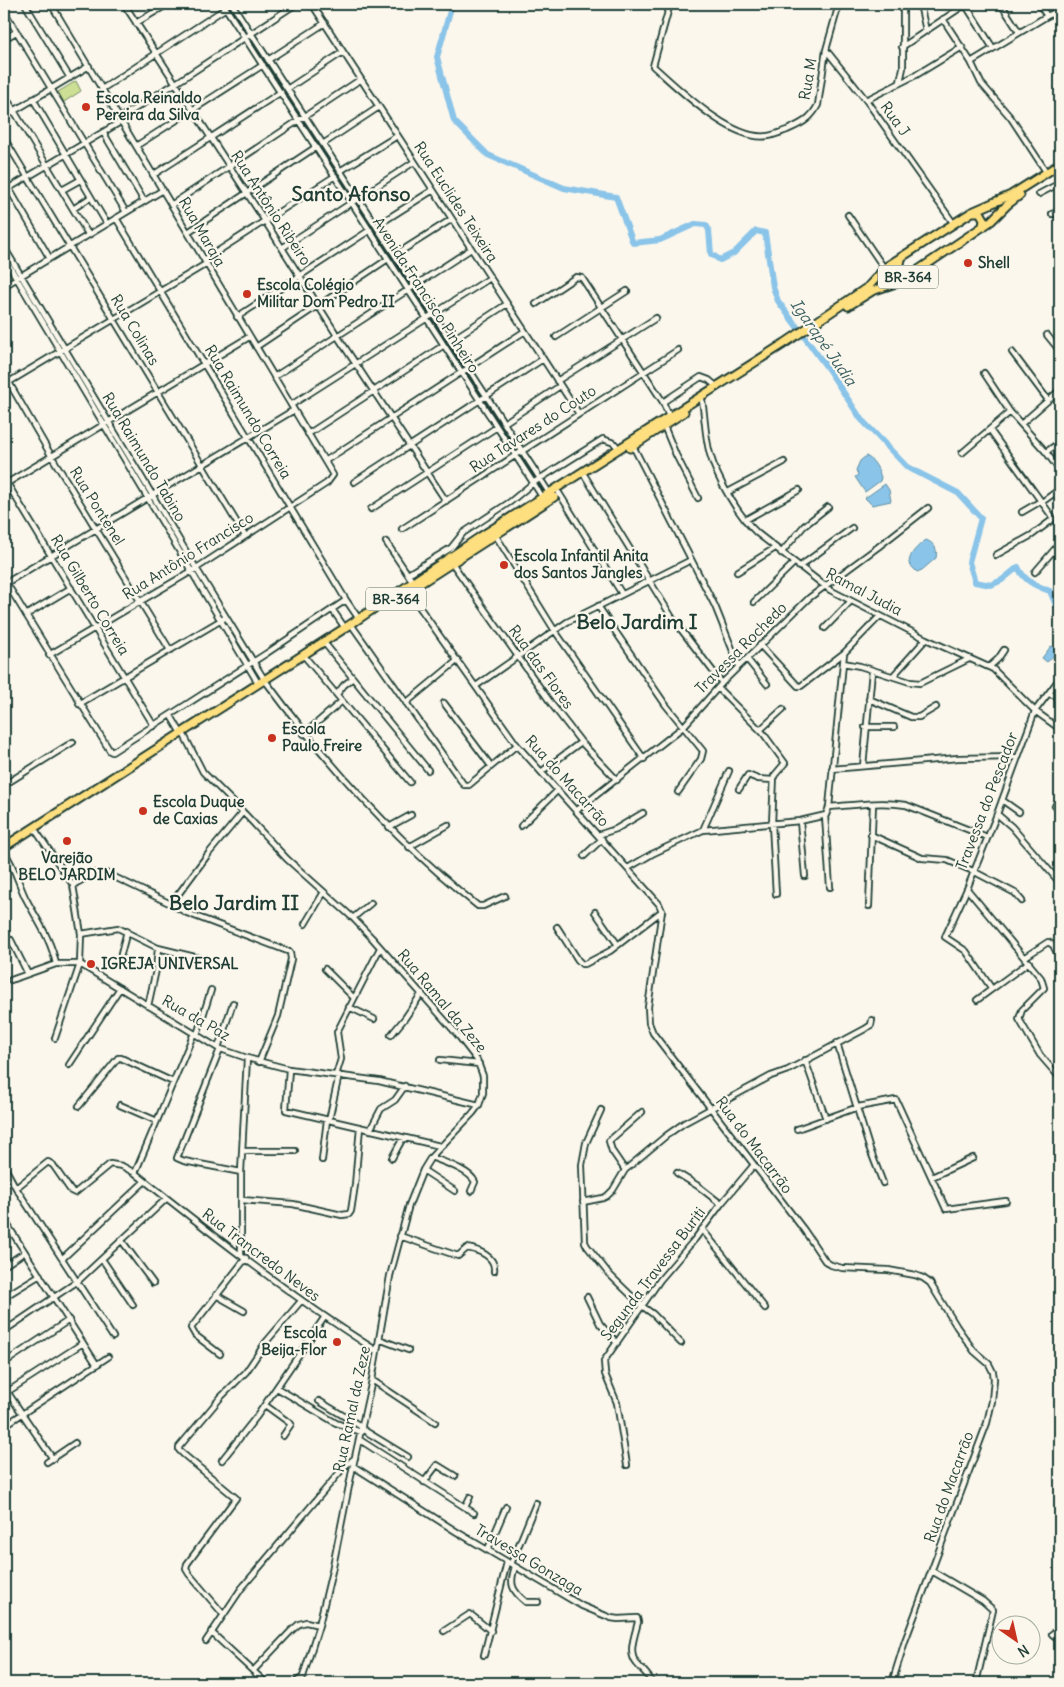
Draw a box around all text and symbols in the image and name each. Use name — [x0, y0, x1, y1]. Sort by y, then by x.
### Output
street label: Rua M — [794, 56, 821, 101]
place label: Escola Reinaldo Pereira da Silva — [96, 88, 202, 124]
street label: Rua J — [877, 98, 914, 140]
marker: Escola Reinaldo Pereira da Silva — [80, 101, 92, 113]
street label: Rua Euclides Teixeira — [410, 138, 503, 266]
street label: Rua Antônio Ribeiro — [227, 147, 316, 269]
district label: Santo Afonso — [292, 181, 410, 206]
street label: Rua Maraja — [175, 194, 230, 270]
street label: Avenida Francisco Pinheiro — [369, 213, 484, 376]
place label: Shell — [978, 253, 1010, 272]
marker: Shell — [962, 257, 974, 269]
road number: BR-364 — [878, 266, 938, 288]
place label: Escola Colégio Militar Dom Pedro II — [257, 275, 395, 311]
marker: Escola Colégio Militar Dom Pedro II — [241, 288, 253, 300]
street label: Rua Colinas — [107, 291, 164, 369]
water label: Igarapé Judia — [787, 295, 862, 390]
street label: Rua Raimundo Correia — [201, 341, 296, 483]
street label: Rua Tavares do Couto — [466, 381, 599, 477]
street label: Rua Raimundo Tabino — [98, 389, 190, 525]
street label: Rua Pontenel — [66, 463, 129, 549]
street label: Rua Antônio Francisco — [119, 508, 257, 604]
street label: Rua Gilberto Correia — [47, 531, 134, 659]
place label: Escola Infantil Anita dos Santos Jangles — [514, 546, 649, 583]
marker: Escola Infantil Anita dos Santos Jangles — [498, 559, 510, 571]
street label: Ramal Judia — [823, 564, 906, 620]
road number: BR-364 — [366, 588, 426, 610]
street label: Travessa Rochedo — [691, 598, 790, 697]
district label: Belo Jardim I — [576, 609, 698, 634]
street label: Rua das Flores — [505, 621, 578, 712]
place label: Escola Paulo Freire — [282, 719, 362, 755]
street label: Travessa do Pescador — [951, 729, 1022, 872]
street label: Rua do Macarrão — [521, 731, 613, 830]
marker: Escola Paulo Freire — [266, 732, 278, 744]
place label: Escola Duque de Caxias — [153, 792, 244, 828]
marker: Escola Duque de Caxias — [137, 805, 149, 817]
marker: Varejão BELO JARDIM — [61, 835, 73, 847]
place label: Varejão BELO JARDIM — [18, 848, 116, 884]
district label: Belo Jardim II — [169, 890, 299, 915]
street label: Rua Ramal da Zeze — [394, 945, 491, 1056]
place label: IGREJA UNIVERSAL — [101, 954, 238, 973]
marker: IGREJA UNIVERSAL — [85, 958, 97, 970]
street label: Rua da Paz — [159, 990, 234, 1045]
street label: Rua do Macarrão — [712, 1092, 797, 1197]
street label: Segunda Travessa Buriti — [596, 1203, 709, 1344]
street label: Rua Trancredo Neves — [198, 1204, 324, 1305]
place label: Escola Beija-Flor — [261, 1323, 328, 1359]
marker: Escola Beija-Flor — [331, 1336, 343, 1348]
street label: Rua Ramal da Zeze — [329, 1344, 374, 1474]
street label: Rua do Macarrão — [920, 1429, 977, 1545]
street label: Travessa Gonzaga — [472, 1520, 587, 1600]
north arrow — [992, 1614, 1042, 1664]
text: N — [1014, 1641, 1032, 1661]

